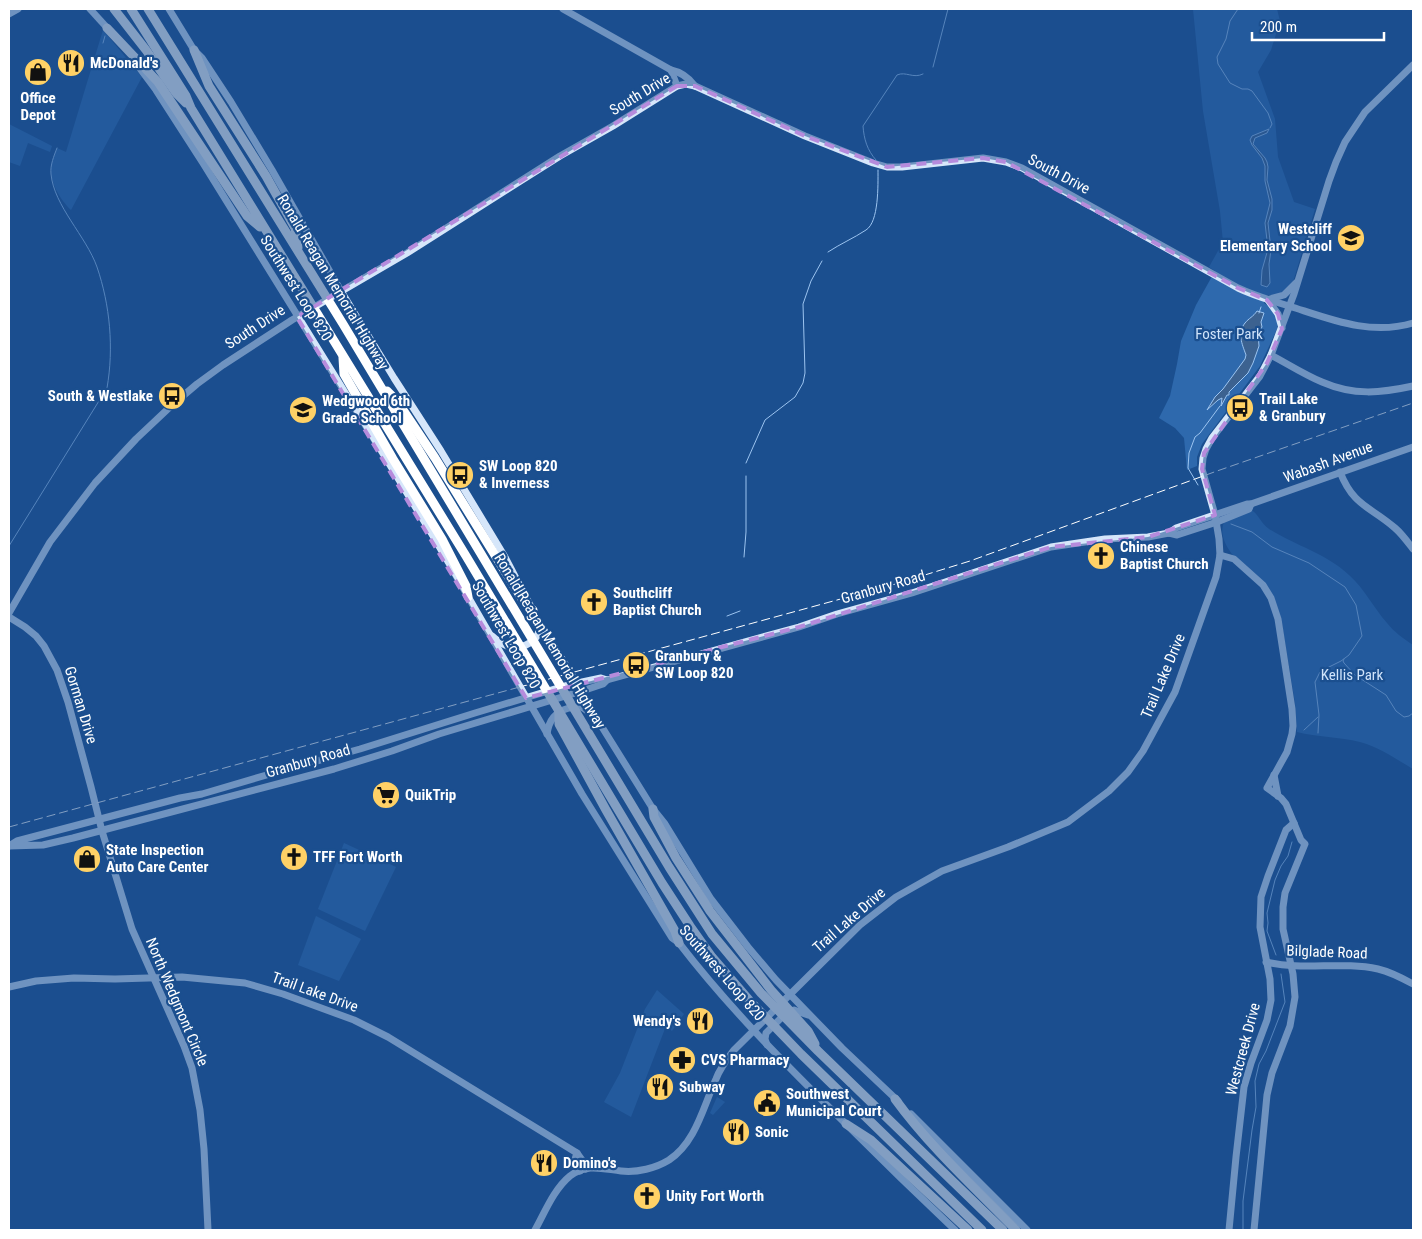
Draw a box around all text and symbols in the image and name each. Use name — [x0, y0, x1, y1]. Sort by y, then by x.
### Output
scale bar — [1252, 10, 1384, 42]
text: 200 m — [1260, 18, 1297, 36]
restaurant icon: McDonald's — [56, 48, 86, 78]
place label: McDonald's — [90, 54, 159, 72]
shop icon: Office Depot — [23, 57, 53, 87]
street label: South Drive — [606, 69, 674, 119]
place label: Office Depot — [20, 89, 56, 124]
street label: South Drive — [1025, 150, 1093, 198]
street label: Ronald Reagan Memorial Highway — [273, 191, 393, 373]
place label: Westcliff Elementary School — [1220, 220, 1332, 255]
school or university icon: Westcliff Elementary School — [1336, 223, 1366, 253]
street label: Southwest Loop 820 — [256, 232, 336, 344]
street label: South Drive — [222, 301, 288, 353]
park label: Foster Park — [1195, 325, 1263, 343]
bus stop icon: South & Westlake — [157, 381, 187, 411]
place label: South & Westlake — [48, 387, 153, 405]
place label: Trail Lake & Granbury — [1259, 390, 1326, 425]
place label: Wedgwood 6th Grade School — [322, 392, 410, 427]
bus stop icon: Trail Lake & Granbury — [1225, 393, 1255, 423]
school or university icon: Wedgwood 6th Grade School — [288, 395, 318, 425]
street label: Wabash Avenue — [1281, 438, 1375, 486]
place label: SW Loop 820 & Inverness — [479, 457, 558, 492]
bus stop icon: SW Loop 820 & Inverness — [445, 460, 475, 490]
place label: Chinese Baptist Church — [1120, 538, 1209, 573]
church icon: Chinese Baptist Church — [1086, 541, 1116, 571]
street label: Ronald Reagan Memorial Highway — [490, 550, 610, 732]
street label: Granbury Road — [839, 566, 927, 608]
street label: Southwest Loop 820 — [468, 578, 544, 692]
place label: Southcliff Baptist Church — [613, 584, 702, 619]
church icon: Southcliff Baptist Church — [579, 587, 609, 617]
street label: Trail Lake Drive — [1137, 631, 1189, 721]
place label: Granbury & SW Loop 820 — [655, 647, 734, 682]
bus stop icon: Granbury & SW Loop 820 — [621, 650, 651, 680]
street label: Gorman Drive — [61, 664, 101, 746]
park label: Kellis Park — [1321, 666, 1383, 684]
street label: Granbury Road — [264, 740, 352, 782]
supermarket icon: QuikTrip — [371, 780, 401, 810]
place label: QuikTrip — [405, 786, 456, 804]
place label: State Inspection Auto Care Center — [106, 841, 209, 876]
church icon: TFF Fort Worth — [279, 842, 309, 872]
shop icon: State Inspection Auto Care Center — [72, 844, 102, 874]
place label: TFF Fort Worth — [313, 848, 403, 866]
street label: Trail Lake Drive — [809, 884, 889, 956]
street label: Southwest Loop 820 — [676, 921, 768, 1025]
street label: North Wedgmont Circle — [142, 935, 212, 1069]
street label: Bilglade Road — [1286, 942, 1368, 962]
street label: Trail Lake Drive — [269, 968, 361, 1016]
street label: Westcreek Drive — [1222, 1001, 1264, 1097]
restaurant icon: Wendy's — [685, 1006, 715, 1036]
place label: Wendy's — [633, 1012, 681, 1030]
pharmacy icon: CVS Pharmacy — [667, 1045, 697, 1075]
place label: CVS Pharmacy — [701, 1051, 790, 1069]
restaurant icon: Subway — [645, 1072, 675, 1102]
place label: Subway — [679, 1078, 725, 1096]
place label: Southwest Municipal Court — [786, 1085, 882, 1120]
public building icon: Southwest Municipal Court — [752, 1088, 782, 1118]
restaurant icon: Sonic — [721, 1117, 751, 1147]
place label: Sonic — [755, 1123, 789, 1141]
restaurant icon: Domino's — [529, 1148, 559, 1178]
place label: Domino's — [563, 1154, 617, 1172]
church icon: Unity Fort Worth — [632, 1181, 662, 1211]
place label: Unity Fort Worth — [666, 1187, 764, 1205]

